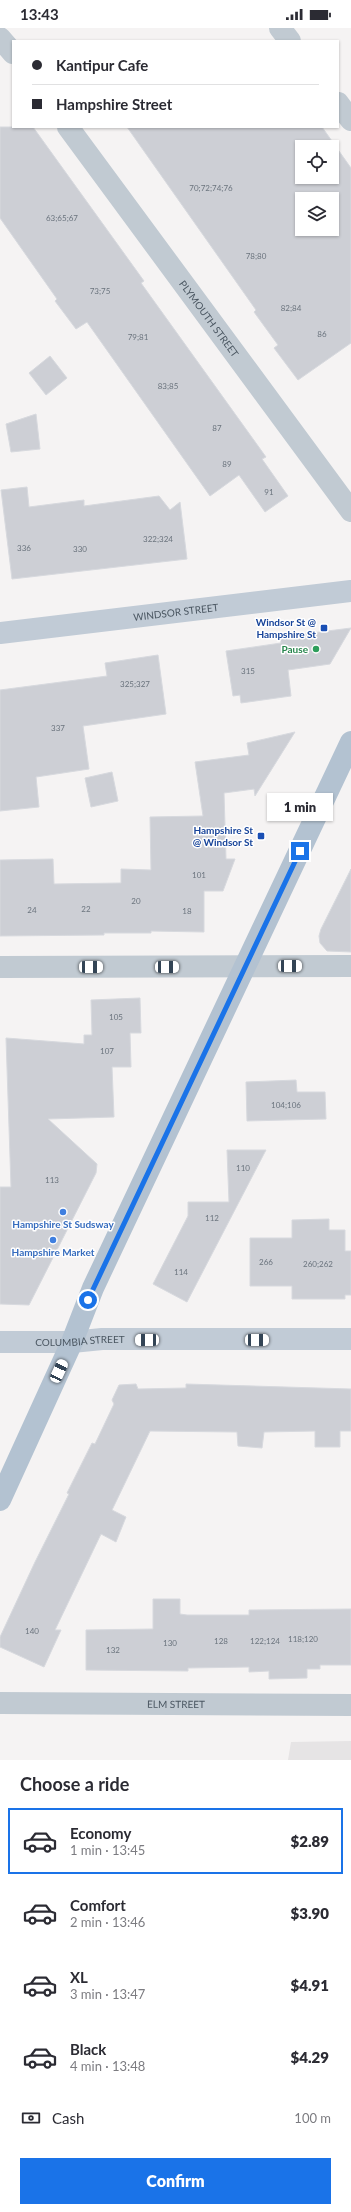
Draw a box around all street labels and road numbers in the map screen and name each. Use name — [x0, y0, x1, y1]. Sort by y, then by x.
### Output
street label: PLYMOUTH STREET — [177, 278, 241, 359]
street label: WINDSOR STREET — [132, 601, 219, 623]
street label: COLUMBIA STREET — [35, 1333, 125, 1348]
street label: ELM STREET — [147, 1698, 205, 1710]

